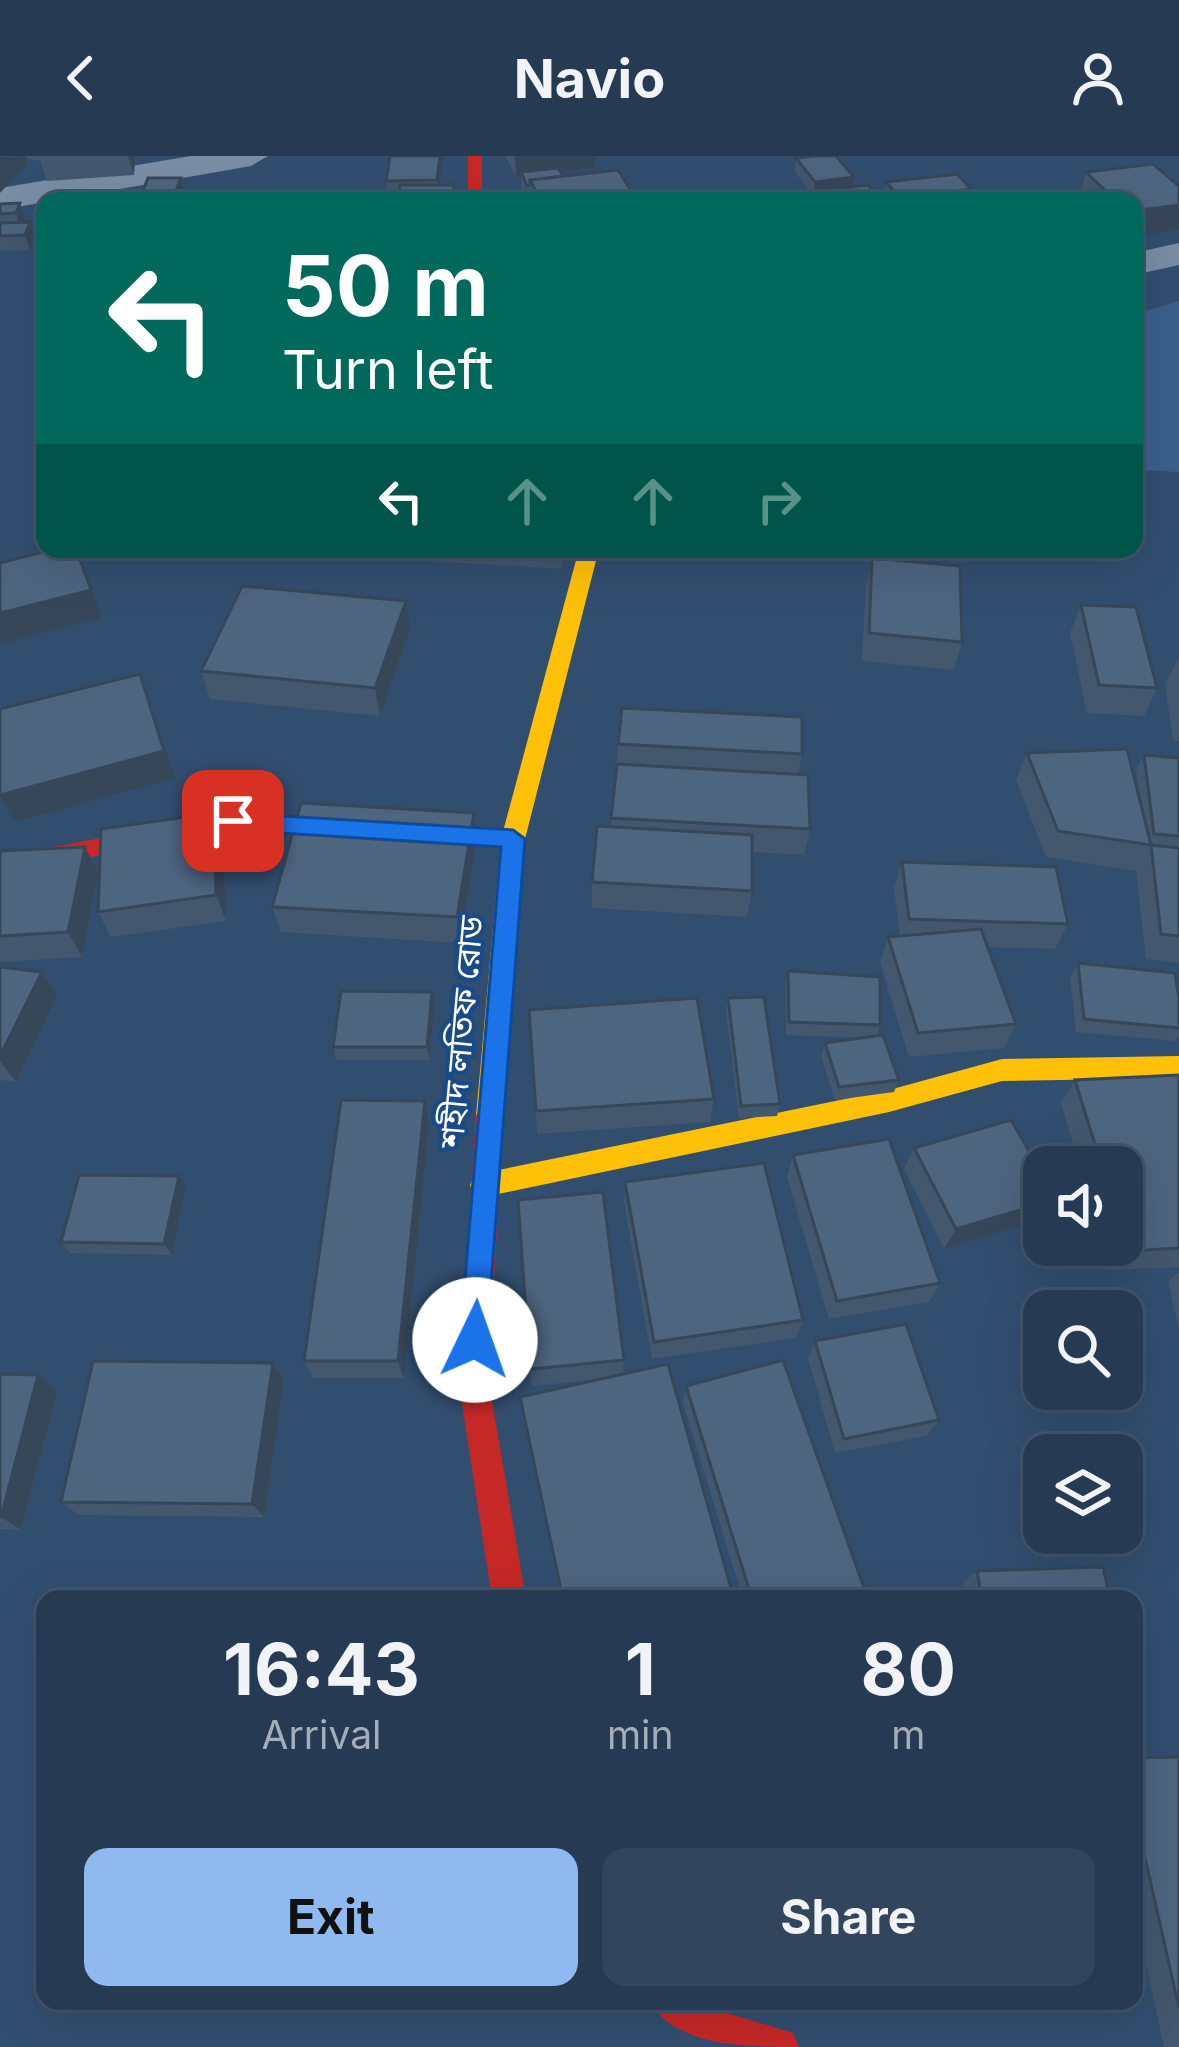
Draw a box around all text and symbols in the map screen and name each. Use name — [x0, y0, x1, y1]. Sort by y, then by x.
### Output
icon: back — [48, 45, 114, 111]
icon: person — [1065, 45, 1131, 111]
text: Navio — [514, 46, 665, 111]
text: 50 m — [282, 235, 489, 336]
icon: left — [84, 240, 240, 396]
text: Turn left — [282, 337, 493, 402]
icon: left — [368, 468, 434, 534]
icon: ahead — [494, 468, 560, 534]
icon: ahead — [620, 468, 686, 534]
icon: right — [746, 468, 812, 534]
pin — [182, 770, 284, 872]
icon: arrive — [200, 788, 266, 854]
street label: শহীদ লতিফ রোড — [431, 914, 491, 1151]
map controls — [1023, 1146, 1143, 1554]
button: sound — [1023, 1146, 1143, 1266]
position arrow — [412, 1277, 538, 1403]
button: search — [1023, 1290, 1143, 1410]
button: layers — [1023, 1434, 1143, 1554]
text: 16:43 — [223, 1625, 420, 1712]
text: 1 — [625, 1625, 656, 1712]
text: 80 — [861, 1625, 956, 1712]
text: Arrival — [261, 1711, 381, 1758]
text: min — [607, 1711, 674, 1758]
text: m — [891, 1711, 925, 1758]
button: Exit — [84, 1848, 578, 1986]
button: Share — [602, 1848, 1095, 1986]

